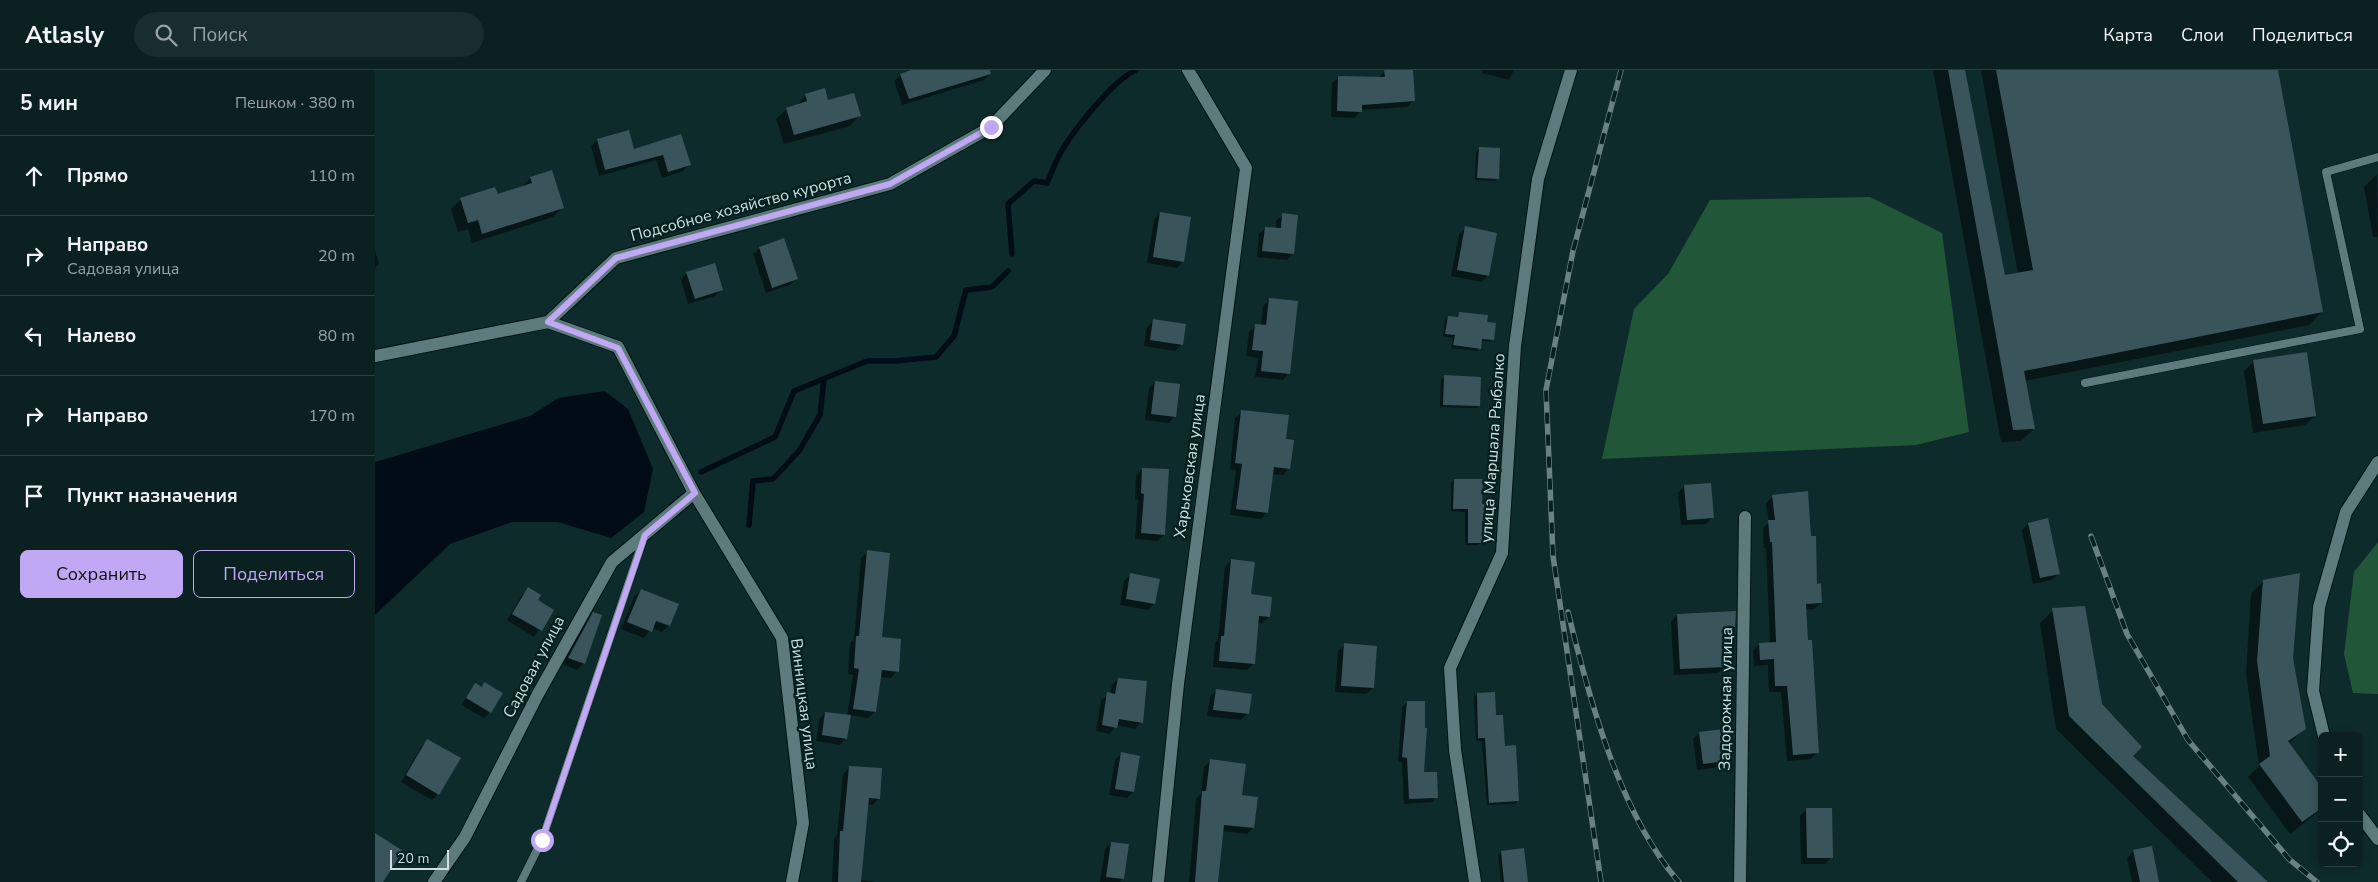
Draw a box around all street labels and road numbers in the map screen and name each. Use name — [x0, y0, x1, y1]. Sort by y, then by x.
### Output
street label: Подсобное хозяйство курорта — [628, 167, 854, 247]
street label: улица Маршала Рыбалко — [1475, 353, 1511, 543]
street label: Харьковская улица — [1169, 393, 1211, 539]
street label: Садовая улица — [498, 612, 570, 722]
street label: Задорожная улица — [1714, 627, 1738, 771]
street label: Винницкая улица — [785, 637, 823, 771]

